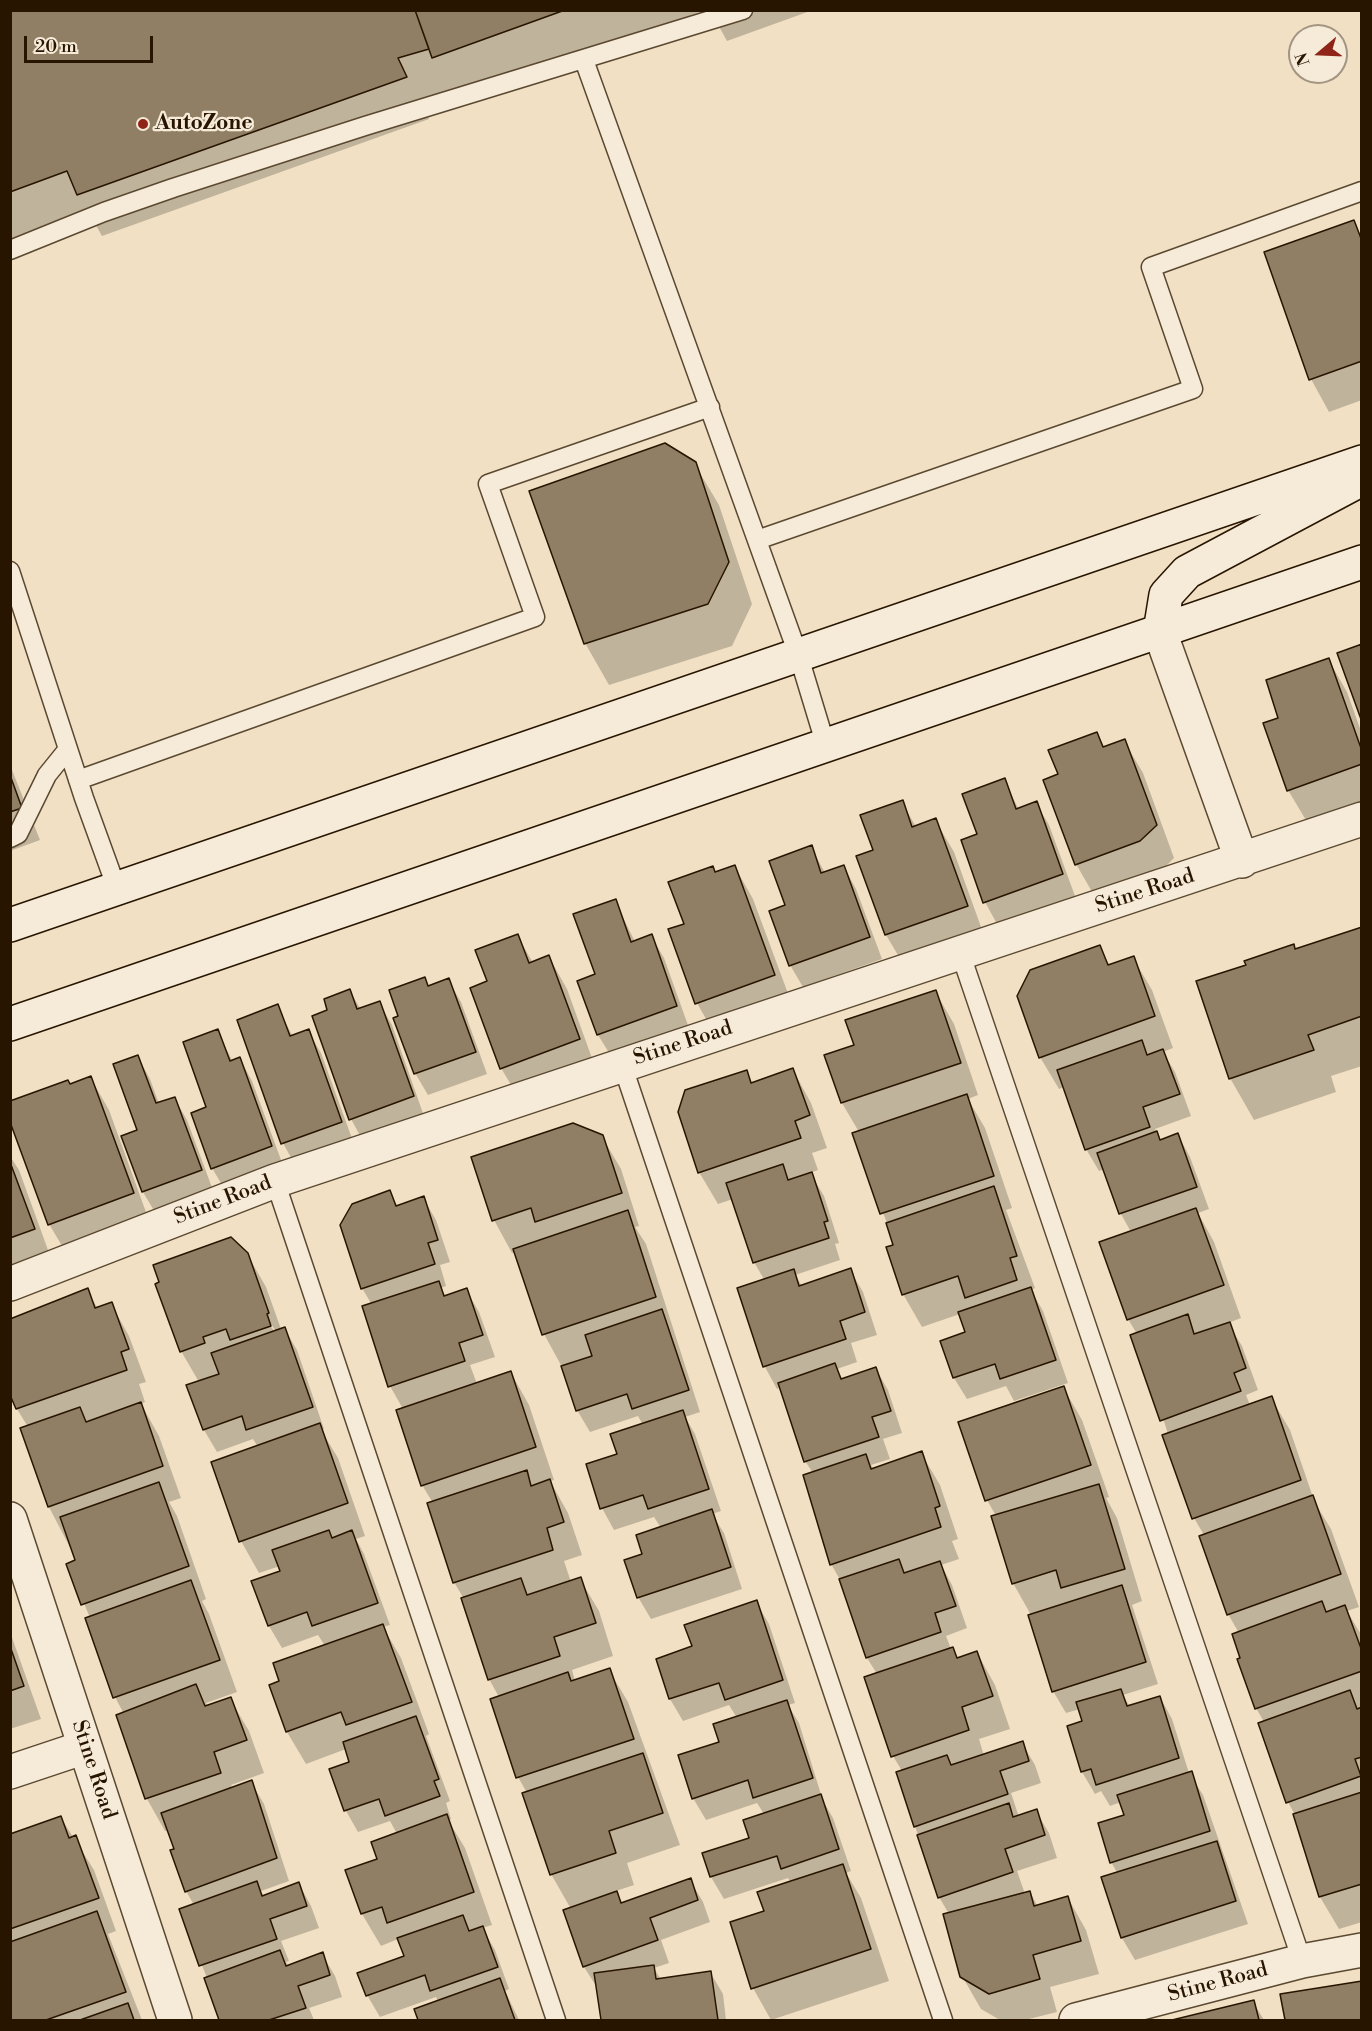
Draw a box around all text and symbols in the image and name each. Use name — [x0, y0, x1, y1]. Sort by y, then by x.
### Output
scale bar — [27, 24, 156, 62]
north arrow — [1288, 24, 1348, 84]
text: 20 m — [35, 35, 77, 58]
text: N — [1291, 50, 1314, 68]
place label: AutoZone — [155, 111, 252, 137]
marker: AutoZone — [136, 117, 150, 131]
street label: Stine Road — [1092, 864, 1198, 920]
street label: Stine Road — [630, 1016, 736, 1072]
street label: Stine Road — [171, 1171, 275, 1231]
street label: Stine Road — [65, 1717, 121, 1823]
street label: Stine Road — [1165, 1958, 1271, 2008]

